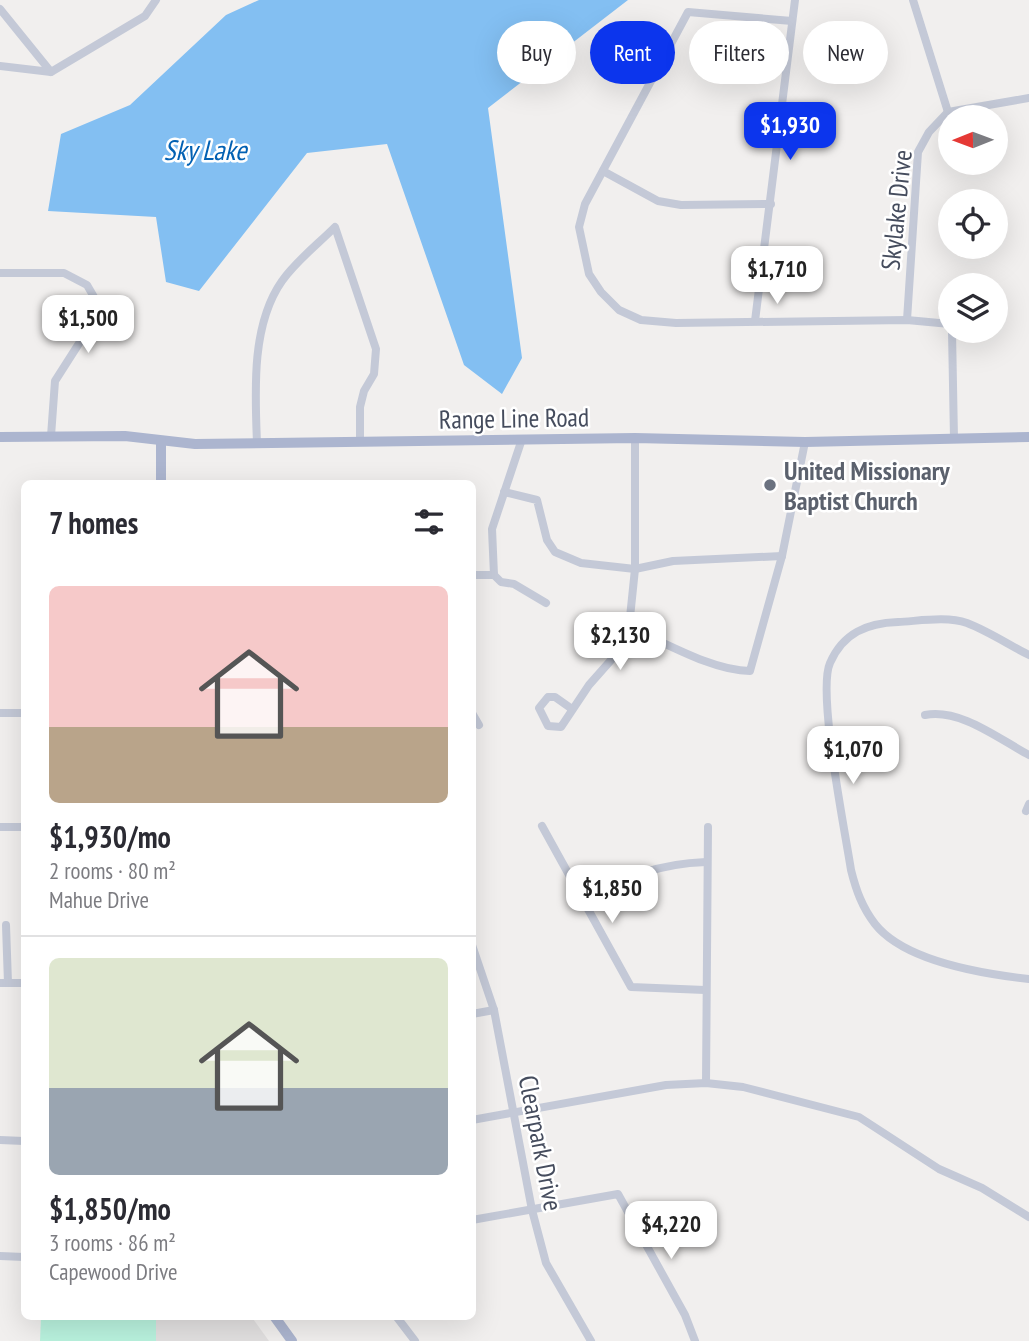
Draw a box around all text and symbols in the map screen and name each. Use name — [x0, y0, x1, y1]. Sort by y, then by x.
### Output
chip: Buy — [497, 21, 576, 84]
chip: Rent — [590, 21, 675, 84]
chip: Filters — [689, 21, 789, 84]
chip: New — [803, 21, 888, 84]
pin: $1,930 — [733, 102, 847, 162]
north arrow — [938, 105, 1008, 175]
map controls — [938, 105, 1008, 343]
text: $1,930 — [760, 110, 820, 139]
water label: Sky Lake — [163, 131, 249, 168]
street label: Skylake Drive — [873, 148, 919, 272]
button: locate — [938, 189, 1008, 259]
pin: $1,710 — [720, 246, 834, 306]
text: $1,710 — [747, 254, 807, 283]
button: layers — [938, 273, 1008, 343]
pin: $1,500 — [31, 296, 145, 355]
text: $1,500 — [58, 303, 118, 332]
street label: Range Line Road — [439, 400, 589, 436]
place label: United Missionary Baptist Church — [784, 454, 950, 517]
marker: United Missionary Baptist Church — [762, 477, 778, 493]
text: 7 homes — [49, 503, 138, 542]
icon: filters — [410, 503, 448, 541]
pin: $2,130 — [563, 612, 677, 672]
text: $2,130 — [590, 620, 650, 649]
icon: home — [186, 631, 312, 757]
pin: $1,070 — [796, 726, 910, 786]
text: $1,070 — [823, 734, 883, 763]
text: $1,930/mo — [49, 817, 171, 856]
text: 2 rooms · 80 m² — [49, 856, 176, 885]
pin: $1,850 — [555, 866, 669, 925]
text: $1,850 — [582, 873, 642, 902]
text: Mahue Drive — [49, 885, 149, 914]
icon: home — [186, 1003, 312, 1129]
street label: Clearpark Drive — [512, 1072, 570, 1214]
text: $1,850/mo — [49, 1189, 171, 1228]
pin: $4,220 — [614, 1202, 728, 1261]
text: $4,220 — [641, 1209, 701, 1238]
text: 3 rooms · 86 m² — [49, 1228, 176, 1257]
text: Capewood Drive — [49, 1257, 178, 1286]

